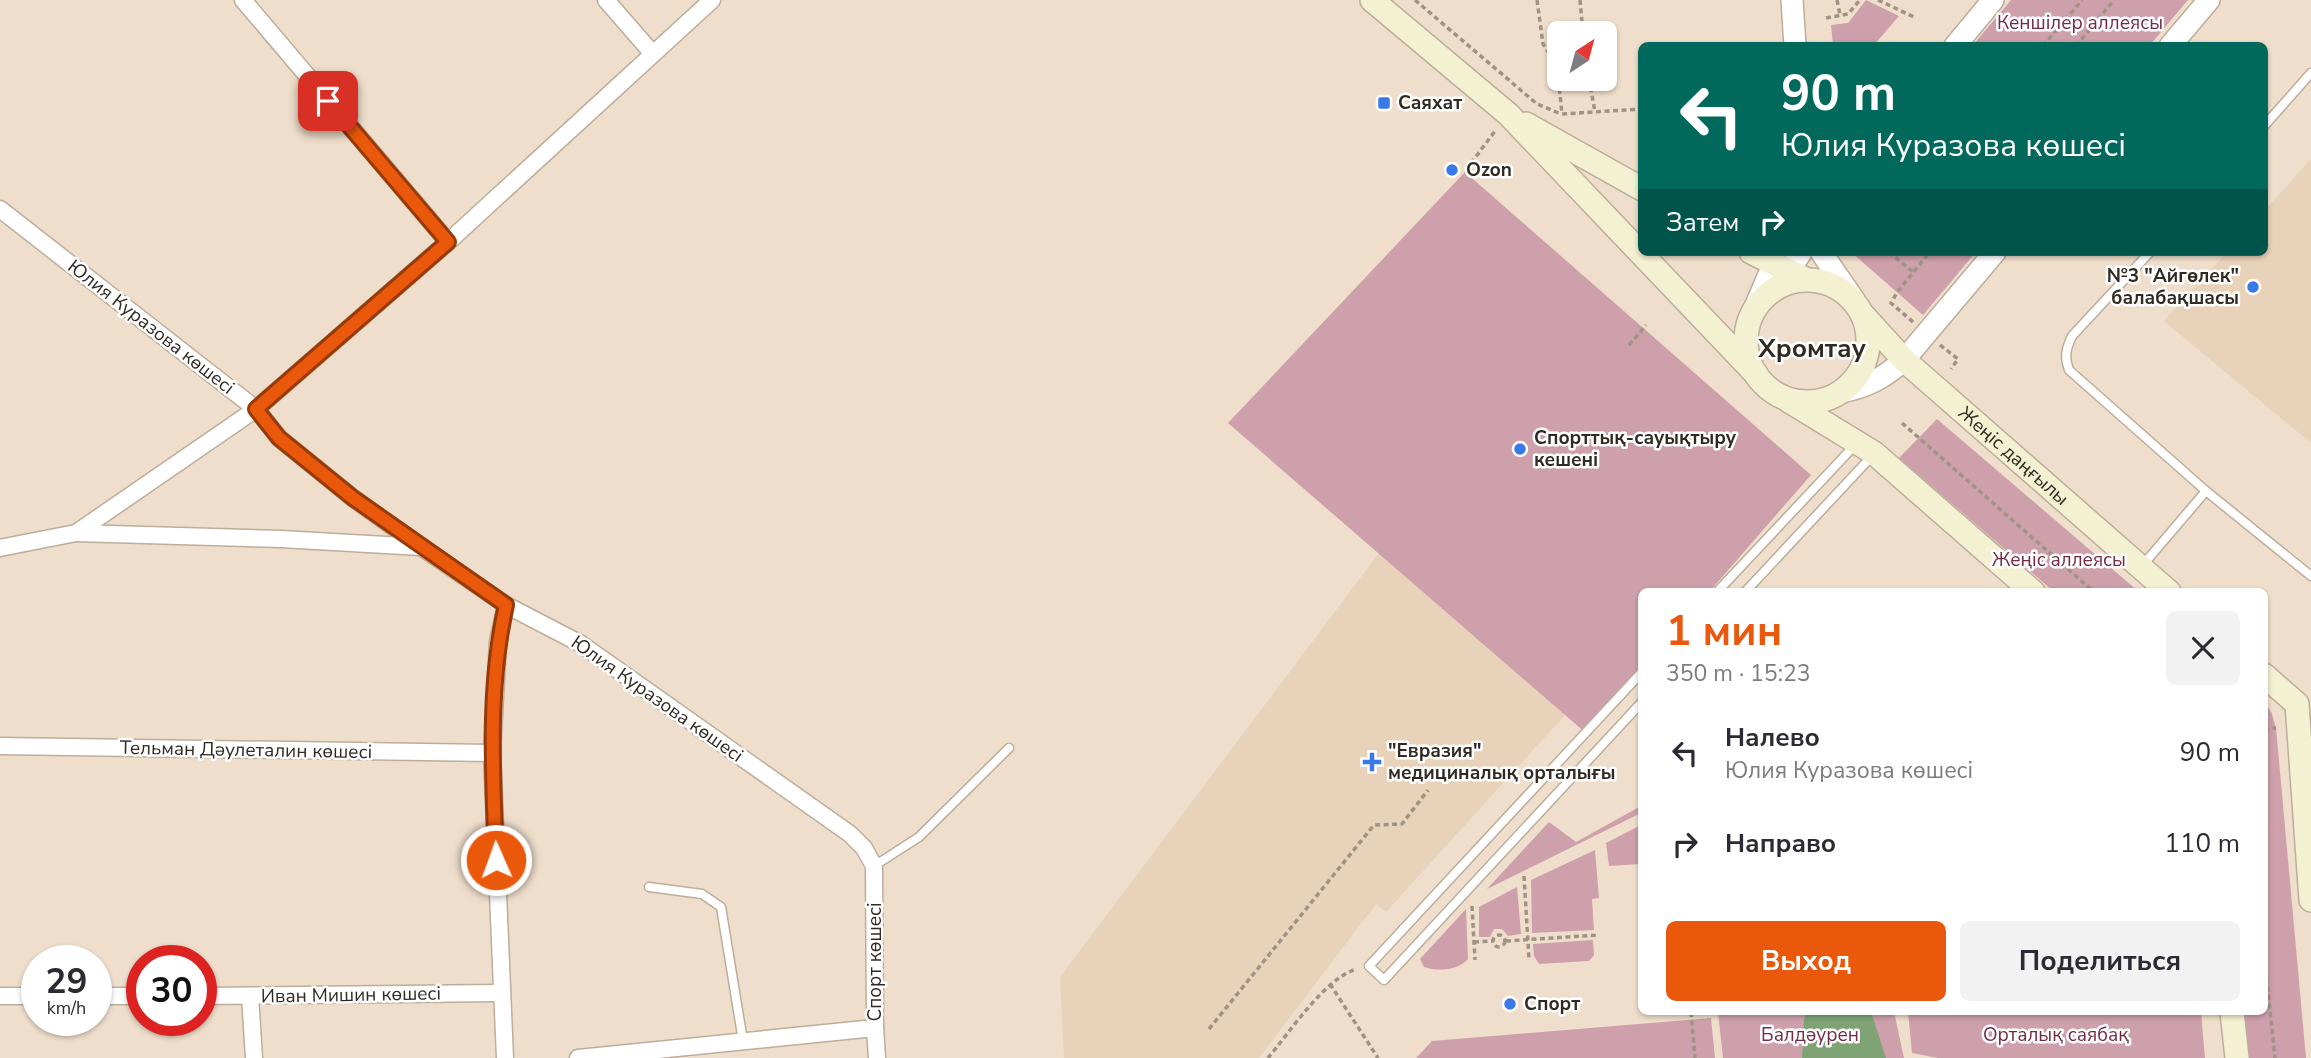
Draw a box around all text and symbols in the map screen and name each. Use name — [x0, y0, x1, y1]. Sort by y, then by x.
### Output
park label: Кеншілер аллеясы — [1997, 10, 2163, 36]
north arrow — [1547, 21, 1617, 91]
map controls — [1547, 21, 1617, 91]
text: 90 m — [1781, 60, 1896, 127]
icon: left — [1666, 70, 1757, 161]
pin — [298, 71, 358, 131]
icon: arrive — [309, 82, 347, 120]
place label: Саяхат — [1398, 90, 1462, 116]
marker: Саяхат — [1376, 95, 1392, 111]
text: Юлия Куразова көшесі — [1781, 124, 2126, 167]
place label: Ozon — [1466, 157, 1512, 183]
marker: Ozon — [1444, 162, 1460, 178]
icon: right — [1753, 203, 1791, 241]
text: Затем — [1666, 205, 1739, 240]
street label: Юлия Куразова көшесі — [62, 254, 240, 400]
place label: №3 "Айгөлек" балабақшасы — [2107, 263, 2239, 311]
marker: №3 "Айгөлек" балабақшасы — [2245, 279, 2261, 295]
district label: Хромтау — [1757, 331, 1867, 366]
street label: Жеңіс даңғылы — [1953, 400, 2074, 511]
place label: Спорттық-сауықтыру кешені — [1534, 425, 1737, 473]
marker: Спорттық-сауықтыру кешені — [1512, 441, 1528, 457]
park label: Жеңіс аллеясы — [1992, 547, 2126, 573]
text: 1 мин — [1666, 603, 1782, 660]
button: close — [2166, 611, 2240, 685]
street label: Юлия Куразова көшесі — [566, 630, 748, 768]
text: 350 m · 15:23 — [1666, 658, 1811, 689]
text: Налево — [1725, 720, 1820, 755]
icon: left — [1666, 734, 1704, 772]
street label: Тельман Дәулеталин көшесі — [120, 735, 372, 765]
text: 90 m — [2180, 735, 2240, 770]
place label: "Евразия" медициналық орталығы — [1388, 738, 1616, 786]
marker: "Евразия" медициналық орталығы — [1362, 752, 1382, 772]
text: Юлия Куразова көшесі — [1725, 755, 1973, 786]
position arrow — [459, 823, 533, 897]
icon: right — [1666, 825, 1704, 863]
text: Направо — [1725, 826, 1836, 861]
text: 110 m — [2164, 826, 2240, 861]
street label: Спорт көшесі — [862, 902, 888, 1022]
button: Выход — [1666, 921, 1946, 1001]
button: Поделиться — [1960, 921, 2240, 1001]
speed limit sign: 30 — [126, 945, 217, 1036]
text: 29 — [45, 958, 88, 1005]
street label: Иван Мишин көшесі — [261, 980, 441, 1010]
place label: Спорт — [1524, 991, 1580, 1017]
text: km/h — [47, 996, 86, 1020]
marker: Спорт — [1502, 996, 1518, 1012]
park label: Балдәурен — [1761, 1022, 1859, 1048]
park label: Орталық саябақ — [1983, 1022, 2129, 1048]

